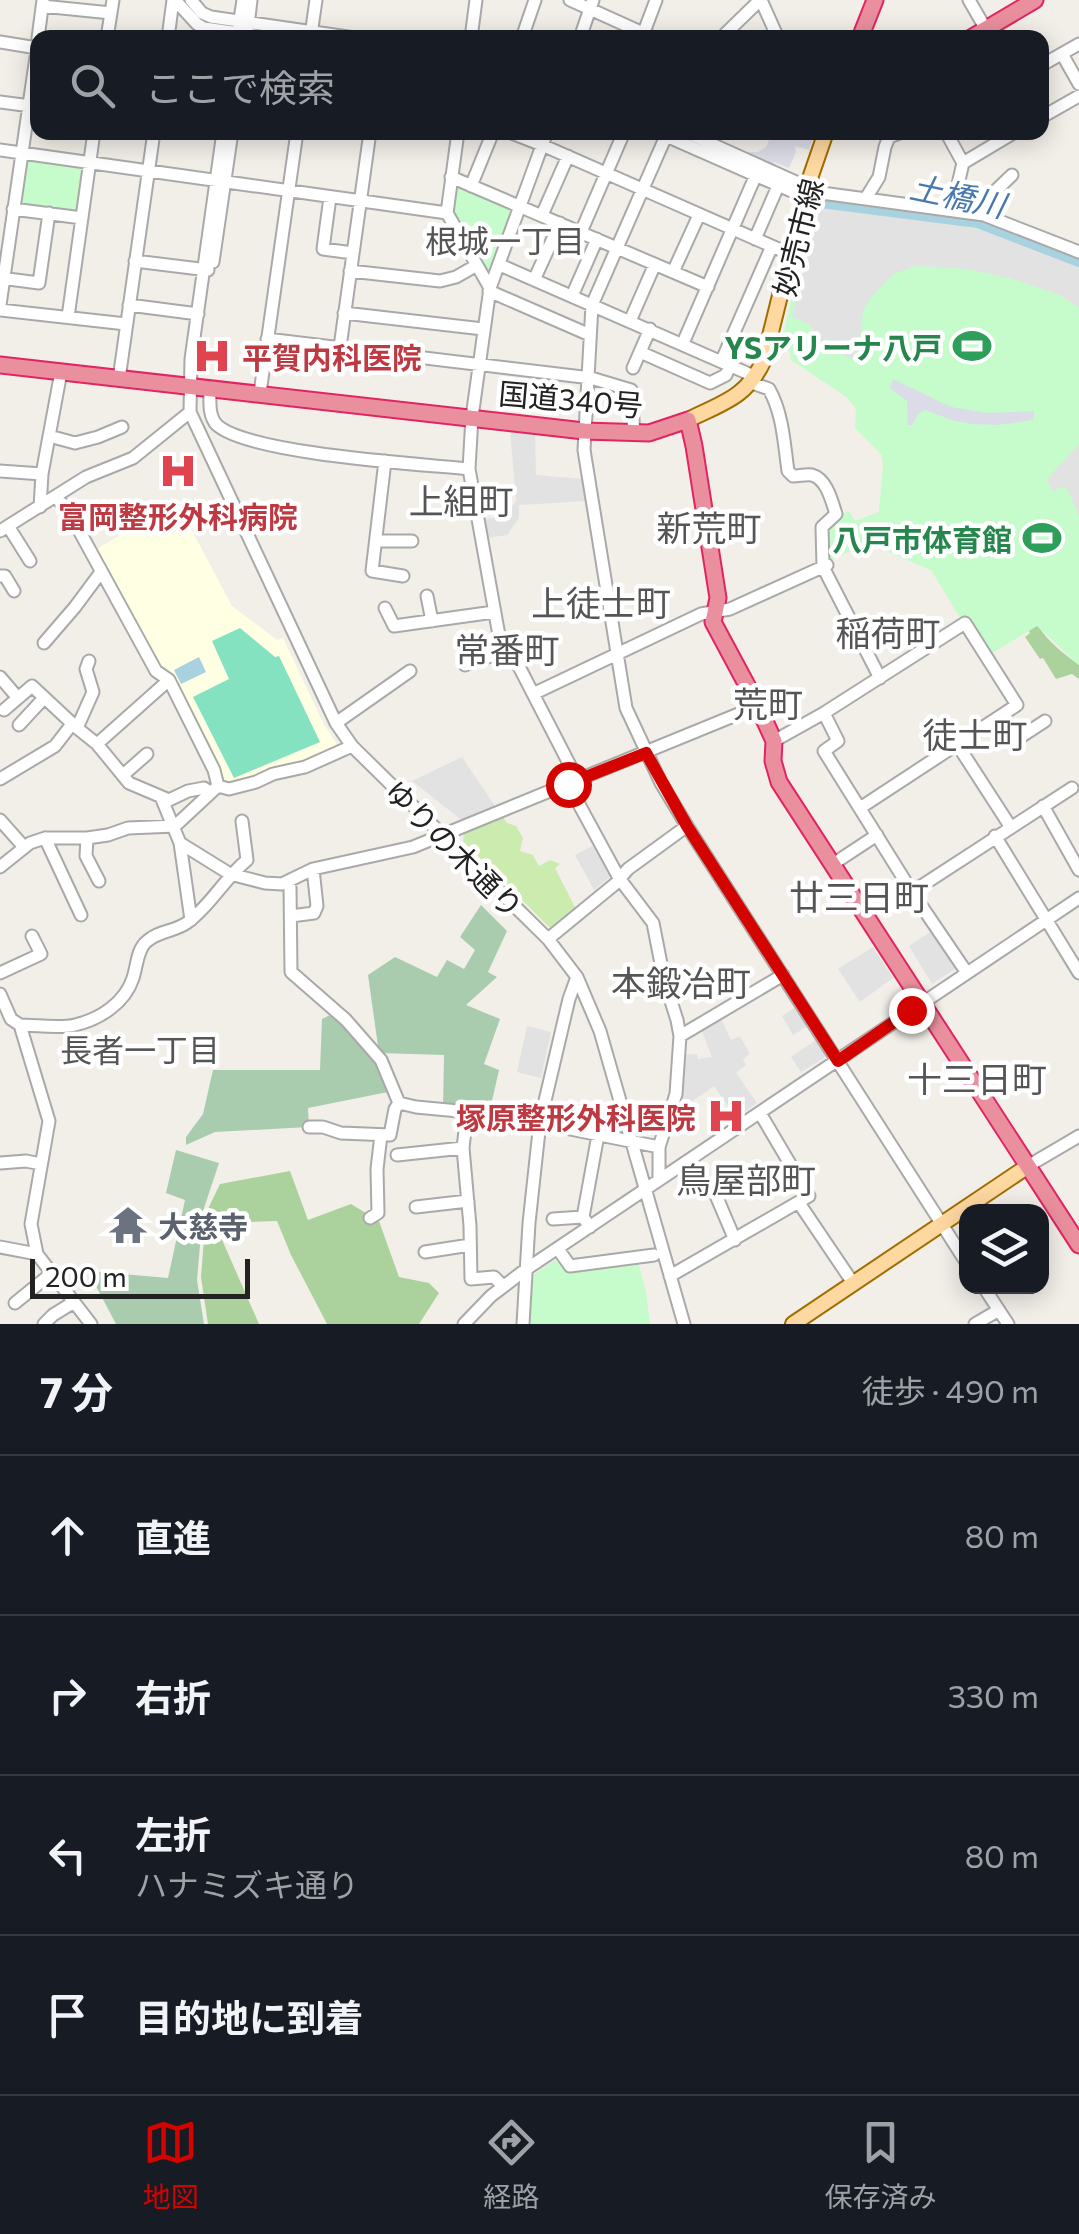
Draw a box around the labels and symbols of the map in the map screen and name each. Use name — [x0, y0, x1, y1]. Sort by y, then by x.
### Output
water label: 土橋川 — [907, 165, 1012, 225]
street label: 妙売市線 — [765, 174, 829, 300]
district label: 根城一丁目 — [425, 220, 585, 260]
sports icon: YSアリーナ八戸 — [951, 325, 993, 367]
place label: YSアリーナ八戸 — [724, 328, 942, 365]
hospital icon: 平賀内科医院 — [191, 335, 233, 377]
place label: 平賀内科医院 — [242, 338, 422, 375]
street label: 国道340号 — [497, 373, 645, 423]
hospital icon: 富岡整形外科病院 — [157, 450, 199, 492]
district label: 上組町 — [408, 478, 514, 521]
place label: 富岡整形外科病院 — [58, 497, 298, 534]
district label: 新荒町 — [656, 505, 762, 548]
sports icon: 八戸市体育館 — [1021, 517, 1063, 559]
place label: 八戸市体育館 — [832, 520, 1012, 557]
district label: 上徒士町 — [531, 580, 671, 623]
district label: 稲荷町 — [835, 610, 941, 653]
district label: 常番町 — [454, 627, 560, 670]
district label: 荒町 — [733, 681, 803, 724]
district label: 徒士町 — [922, 712, 1028, 755]
route start — [546, 762, 592, 808]
street label: ゆりの木通り — [378, 771, 532, 925]
district label: 廿三日町 — [789, 874, 929, 917]
district label: 本鍛冶町 — [611, 960, 751, 1003]
route end — [889, 988, 935, 1034]
district label: 長者一丁目 — [60, 1029, 220, 1069]
district label: 十三日町 — [907, 1056, 1047, 1099]
hospital icon: 塚原整形外科医院 — [705, 1095, 747, 1137]
place label: 塚原整形外科医院 — [456, 1098, 696, 1135]
district label: 鳥屋部町 — [676, 1157, 816, 1200]
temple icon: 大慈寺 — [107, 1204, 149, 1246]
place label: 大慈寺 — [158, 1207, 248, 1244]
scale bar — [30, 1254, 250, 1298]

